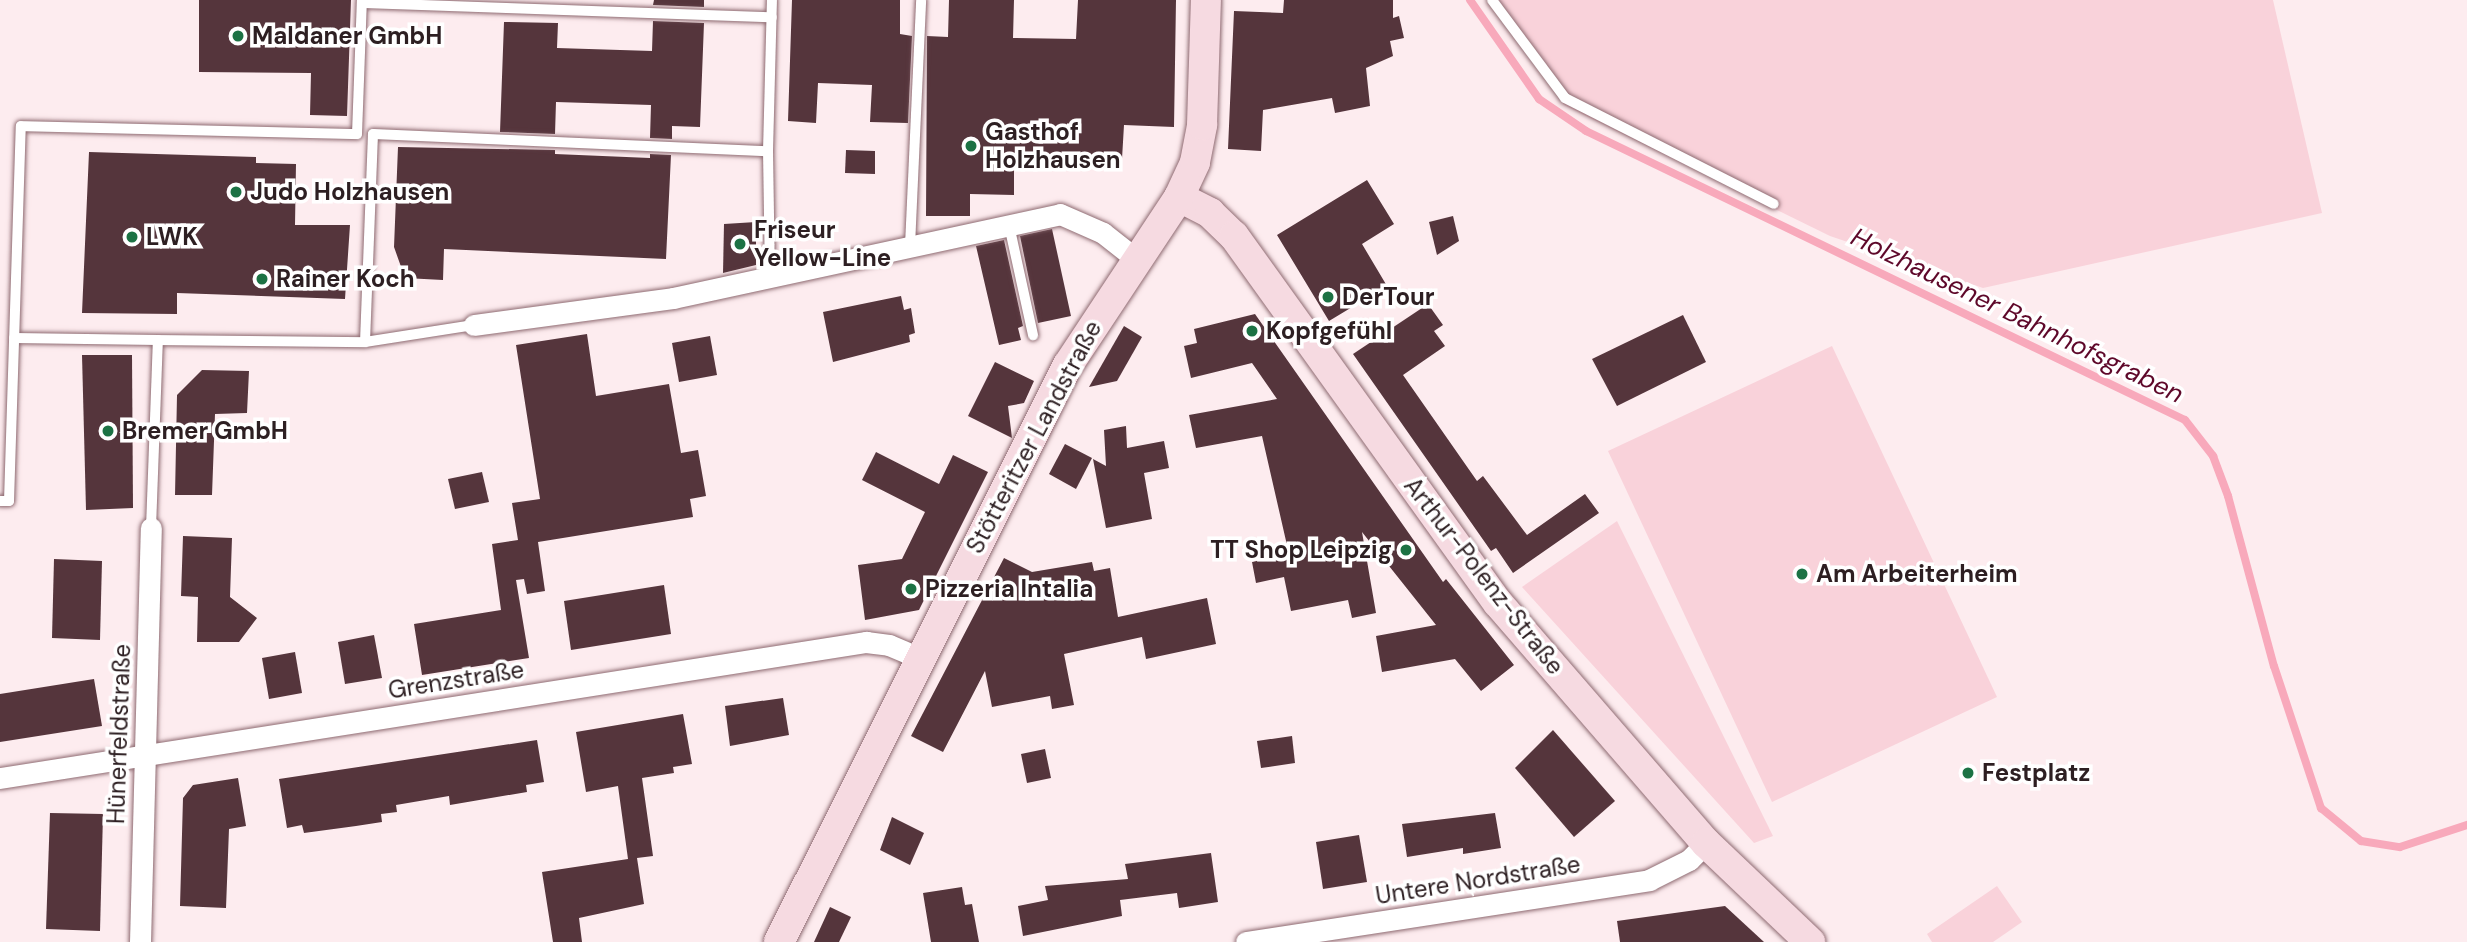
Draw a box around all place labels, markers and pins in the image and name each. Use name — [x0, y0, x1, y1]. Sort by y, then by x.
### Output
place label: Maldaner GmbH — [252, 22, 442, 50]
marker: Maldaner GmbH — [230, 28, 246, 44]
place label: Gasthof Holzhausen — [985, 118, 1121, 174]
marker: Gasthof Holzhausen — [963, 138, 979, 154]
place label: Judo Holzhausen — [250, 178, 449, 206]
marker: Judo Holzhausen — [228, 184, 244, 200]
place label: Friseur Yellow-Line — [754, 216, 891, 272]
place label: LWK — [146, 223, 198, 251]
marker: LWK — [124, 229, 140, 245]
marker: Friseur Yellow-Line — [732, 236, 748, 252]
place label: Rainer Koch — [276, 265, 415, 293]
marker: Rainer Koch — [254, 271, 270, 287]
place label: DerTour — [1342, 283, 1435, 311]
marker: DerTour — [1320, 289, 1336, 305]
place label: Kopfgefühl — [1266, 317, 1392, 345]
marker: Kopfgefühl — [1244, 323, 1260, 339]
place label: Bremer GmbH — [122, 417, 288, 445]
marker: Bremer GmbH — [100, 423, 116, 439]
place label: TT Shop Leipzig — [1210, 536, 1392, 564]
marker: TT Shop Leipzig — [1398, 542, 1414, 558]
place label: Am Arbeiterheim — [1816, 560, 2018, 588]
marker: Am Arbeiterheim — [1794, 566, 1810, 582]
place label: Pizzeria Intalia — [925, 575, 1093, 603]
marker: Pizzeria Intalia — [903, 581, 919, 597]
place label: Festplatz — [1982, 759, 2090, 787]
marker: Festplatz — [1960, 765, 1976, 781]

